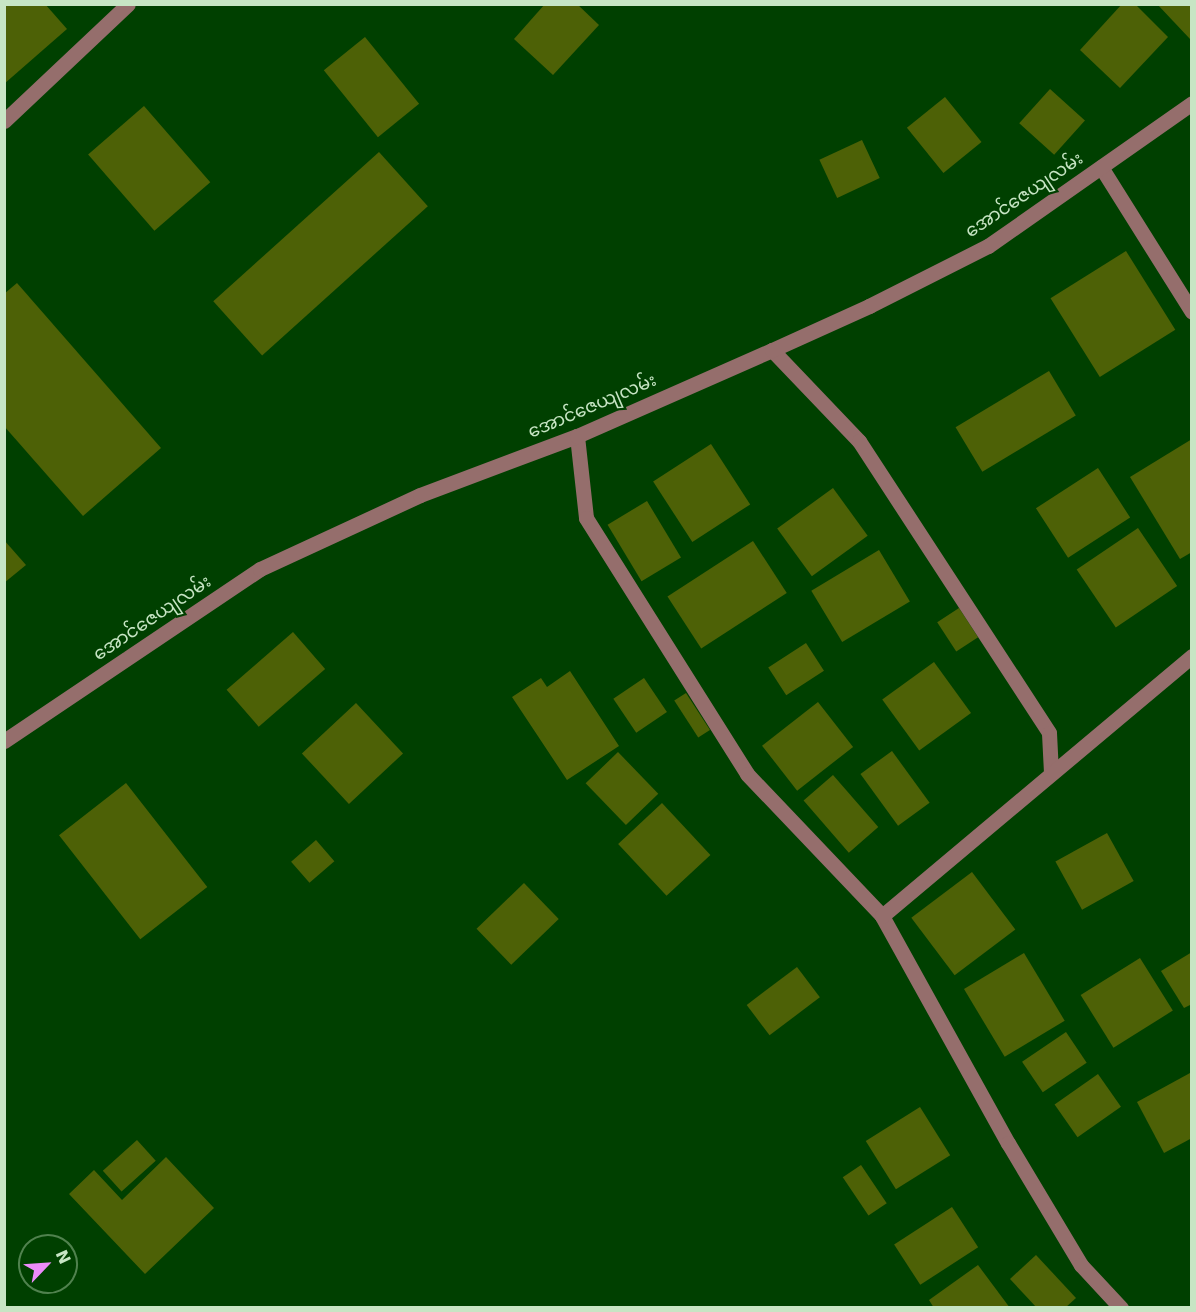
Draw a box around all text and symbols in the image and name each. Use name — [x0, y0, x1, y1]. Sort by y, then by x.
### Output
street label: အောင်ဇေယျလမ်း — [961, 148, 1087, 242]
street label: အောင်ဇေယျလမ်း — [525, 369, 659, 443]
street label: အောင်ဇေယျလမ်း — [89, 571, 215, 665]
north arrow — [18, 1234, 78, 1294]
text: N — [52, 1247, 74, 1267]

